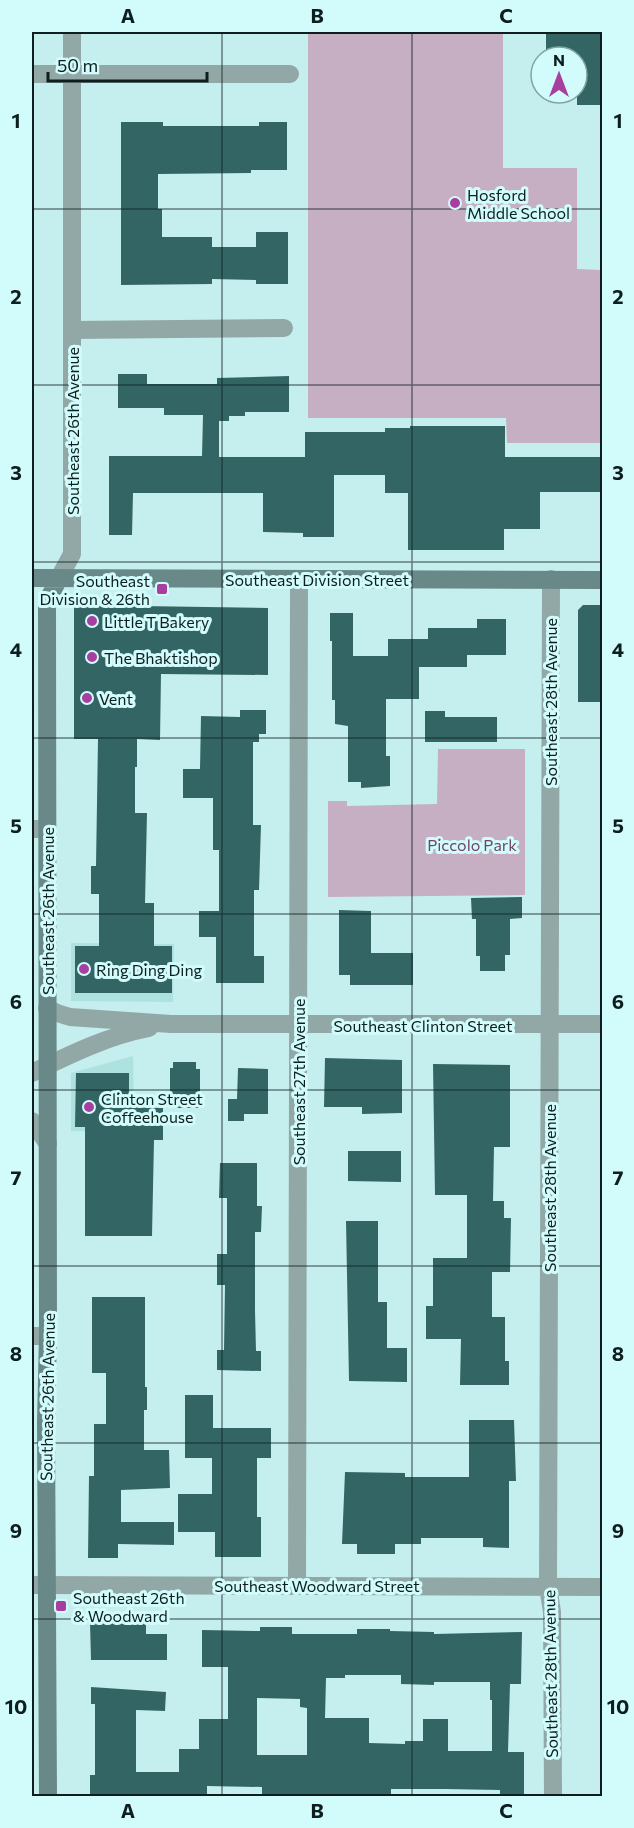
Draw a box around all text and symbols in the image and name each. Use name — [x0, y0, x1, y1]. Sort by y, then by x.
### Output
text: A — [121, 3, 135, 27]
text: B — [310, 3, 324, 27]
text: C — [499, 3, 513, 27]
scale bar — [48, 45, 207, 83]
north arrow — [529, 45, 589, 105]
text: N — [553, 50, 565, 69]
text: 50 m — [57, 54, 98, 76]
text: 1 — [11, 108, 21, 132]
text: 1 — [613, 108, 623, 132]
place label: Hosford Middle School — [467, 185, 570, 222]
marker: Hosford Middle School — [448, 196, 462, 210]
text: 2 — [10, 284, 22, 308]
text: 2 — [612, 284, 624, 308]
street label: Southeast 26th Avenue — [63, 347, 82, 515]
text: 3 — [10, 460, 22, 484]
text: 3 — [612, 460, 624, 484]
street label: Southeast Division Street — [225, 570, 409, 589]
place label: Southeast Division & 26th — [40, 571, 150, 608]
marker: Southeast Division & 26th — [155, 582, 169, 596]
place label: Little T Bakery — [104, 612, 209, 631]
marker: Little T Bakery — [85, 614, 99, 628]
street label: Southeast 28th Avenue — [541, 618, 560, 786]
text: 4 — [10, 637, 22, 661]
text: 4 — [612, 637, 624, 661]
place label: The Bhaktishop — [104, 648, 218, 667]
marker: The Bhaktishop — [85, 650, 99, 664]
place label: Vent — [99, 689, 133, 708]
marker: Vent — [80, 691, 94, 705]
text: 5 — [10, 813, 22, 837]
text: 5 — [612, 813, 624, 837]
street label: Southeast 26th Avenue — [38, 827, 57, 995]
park label: Piccolo Park — [427, 835, 517, 854]
place label: Ring Ding Ding — [96, 960, 203, 979]
marker: Ring Ding Ding — [77, 962, 91, 976]
text: 6 — [10, 989, 22, 1013]
text: 6 — [612, 989, 624, 1013]
street label: Southeast 27th Avenue — [289, 999, 308, 1165]
street label: Southeast Clinton Street — [333, 1016, 513, 1035]
place label: Clinton Street Coffeehouse — [101, 1089, 203, 1126]
marker: Clinton Street Coffeehouse — [82, 1100, 96, 1114]
street label: Southeast 28th Avenue — [540, 1104, 559, 1272]
text: 7 — [11, 1165, 22, 1189]
text: 7 — [613, 1165, 624, 1189]
street label: Southeast 26th Avenue — [36, 1313, 58, 1481]
text: 8 — [10, 1341, 22, 1365]
text: 8 — [612, 1341, 624, 1365]
text: 9 — [10, 1518, 22, 1542]
text: 9 — [612, 1518, 624, 1542]
street label: Southeast Woodward Street — [214, 1576, 420, 1595]
place label: Southeast 26th & Woodward — [73, 1588, 185, 1625]
street label: Southeast 28th Avenue — [539, 1590, 561, 1758]
marker: Southeast 26th & Woodward — [54, 1599, 68, 1613]
text: 10 — [5, 1694, 27, 1718]
text: 10 — [607, 1694, 629, 1718]
text: A — [121, 1798, 135, 1822]
text: B — [310, 1798, 324, 1822]
text: C — [499, 1798, 513, 1822]

